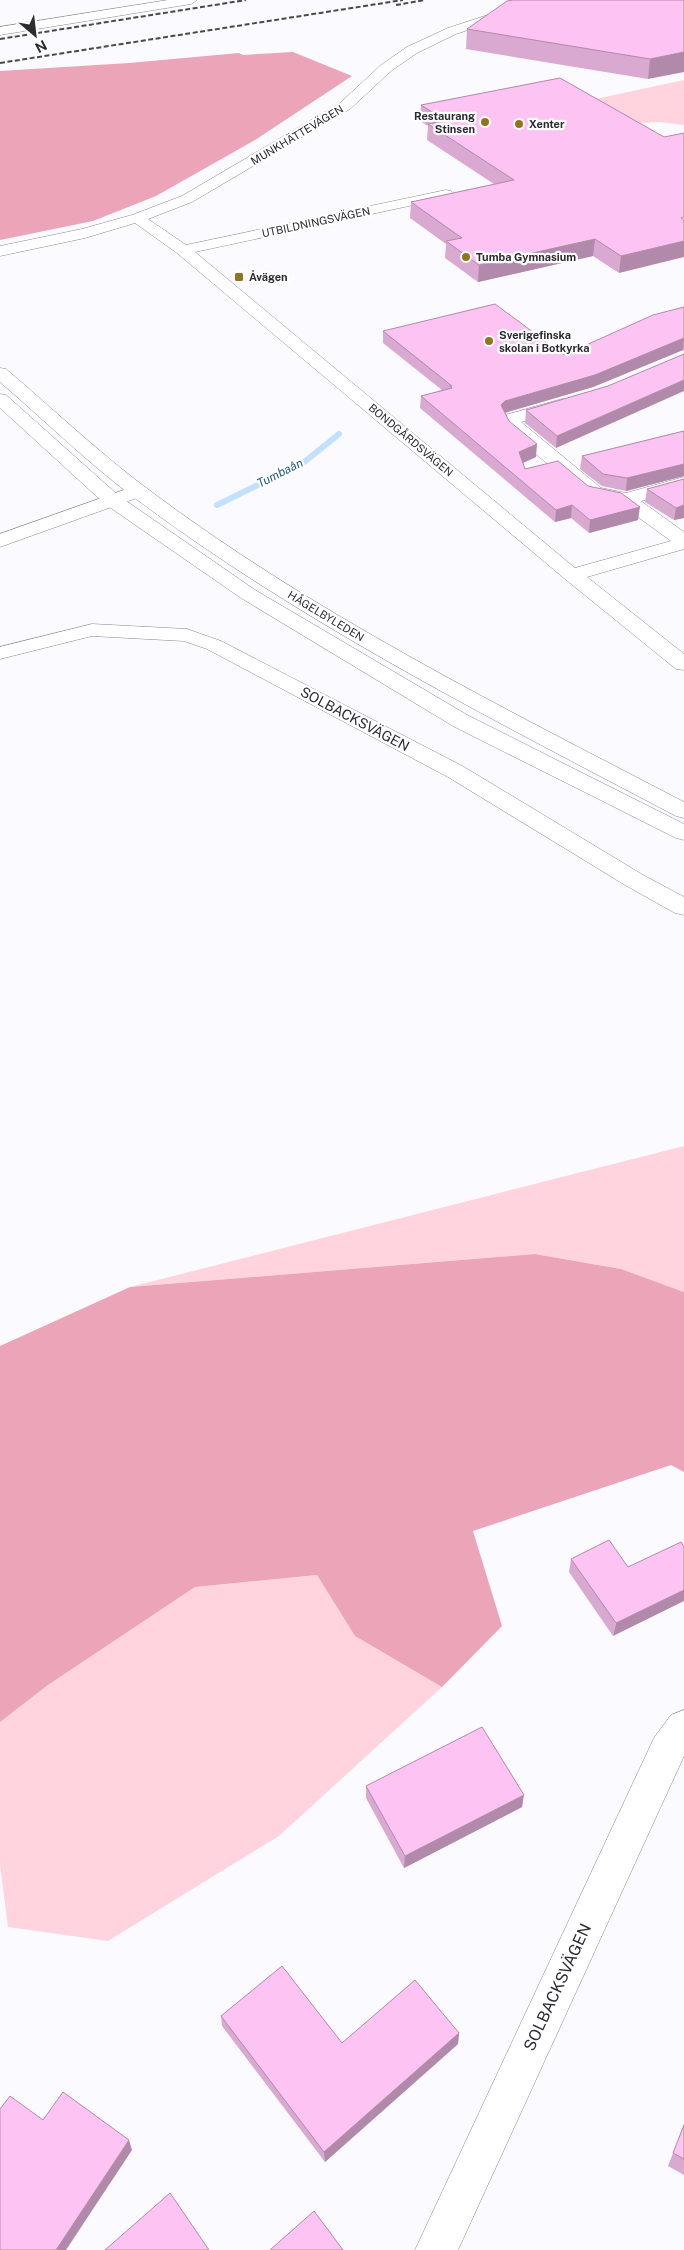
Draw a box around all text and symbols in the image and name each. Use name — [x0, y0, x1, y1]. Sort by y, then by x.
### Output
north arrow — [10, 10, 60, 60]
text: N — [33, 37, 50, 56]
street label: MUNKHÄTTEVÄGEN — [248, 102, 345, 167]
place label: Restaurang Stinsen — [414, 110, 475, 135]
marker: Restaurang Stinsen — [479, 116, 491, 128]
marker: Xenter — [513, 118, 525, 130]
place label: Xenter — [529, 118, 565, 130]
street label: UTBILDNINGSVÄGEN — [261, 204, 371, 239]
marker: Tumba Gymnasium — [460, 251, 472, 263]
place label: Tumba Gymnasium — [476, 251, 576, 263]
place label: Åvägen — [249, 270, 288, 283]
marker: Åvägen — [233, 271, 245, 283]
place label: Sverigefinska skolan i Botkyrka — [499, 329, 589, 354]
marker: Sverigefinska skolan i Botkyrka — [483, 335, 495, 347]
street label: BONDGÅRDSVÄGEN — [366, 400, 456, 479]
water label: Tumbaån — [255, 455, 305, 490]
street label: HÅGELBYLEDEN — [286, 588, 367, 644]
street label: SOLBACKSVÄGEN — [298, 682, 413, 754]
street label: SOLBACKSVÄGEN — [519, 1920, 595, 2054]

